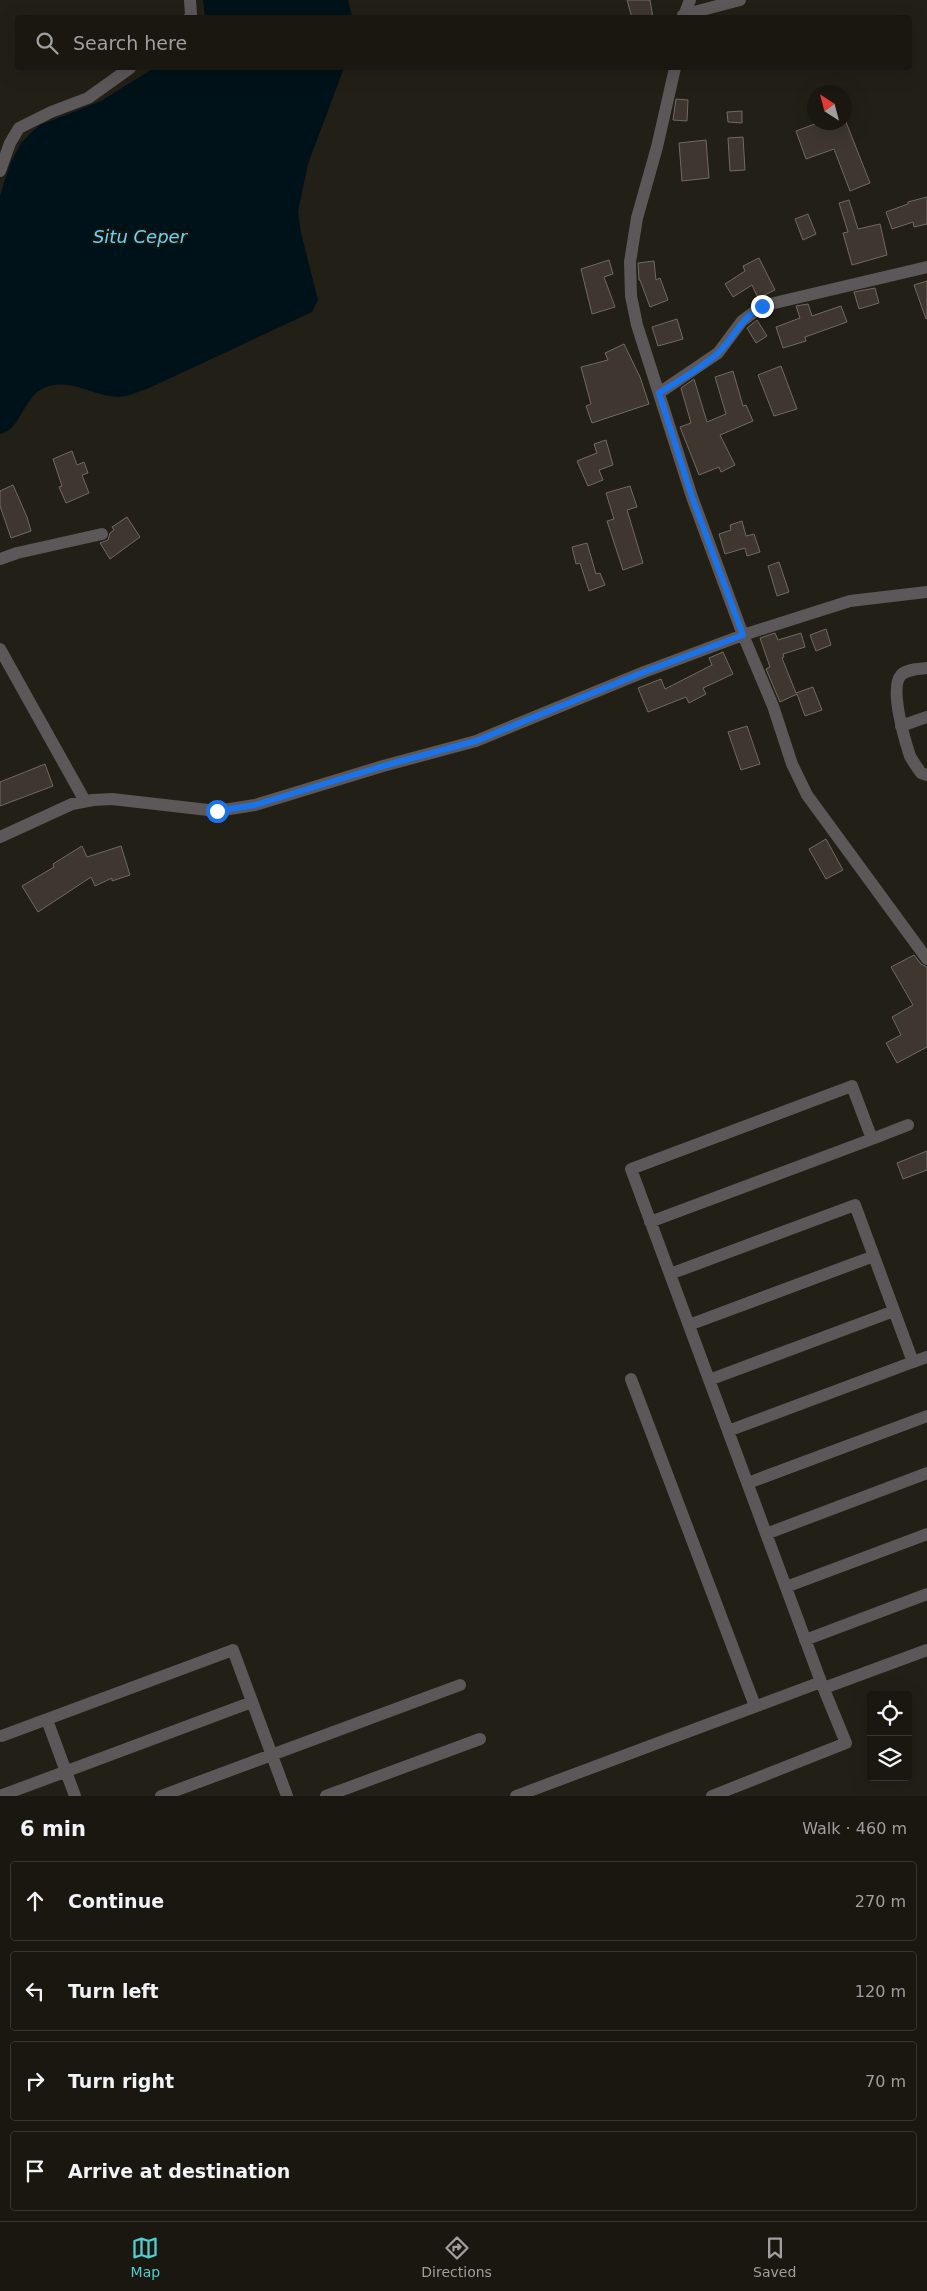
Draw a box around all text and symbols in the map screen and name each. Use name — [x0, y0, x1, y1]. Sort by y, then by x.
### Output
search box — [15, 15, 912, 70]
icon: search — [33, 29, 61, 57]
text: Search here — [73, 32, 187, 54]
north arrow — [807, 85, 852, 130]
water label: Situ Ceper — [93, 226, 189, 247]
route end — [751, 295, 774, 318]
route start — [206, 800, 229, 823]
map controls — [867, 1691, 912, 1781]
button: locate — [867, 1691, 912, 1736]
button: layers — [867, 1736, 912, 1781]
text: 6 min — [20, 1817, 86, 1841]
text: Walk · 460 m — [802, 1819, 907, 1838]
icon: ahead — [21, 1887, 49, 1915]
text: Continue — [68, 1890, 164, 1912]
text: 270 m — [855, 1892, 906, 1911]
icon: left — [21, 1977, 49, 2005]
text: Turn left — [68, 1980, 159, 2002]
text: 120 m — [855, 1982, 906, 2001]
icon: right — [21, 2067, 49, 2095]
text: Turn right — [68, 2070, 174, 2092]
text: 70 m — [865, 2072, 906, 2091]
icon: arrive — [21, 2157, 49, 2185]
text: Arrive at destination — [68, 2160, 290, 2182]
tab: Map — [131, 2234, 160, 2280]
tab: Directions — [421, 2234, 492, 2280]
tab: Saved — [753, 2234, 796, 2280]

